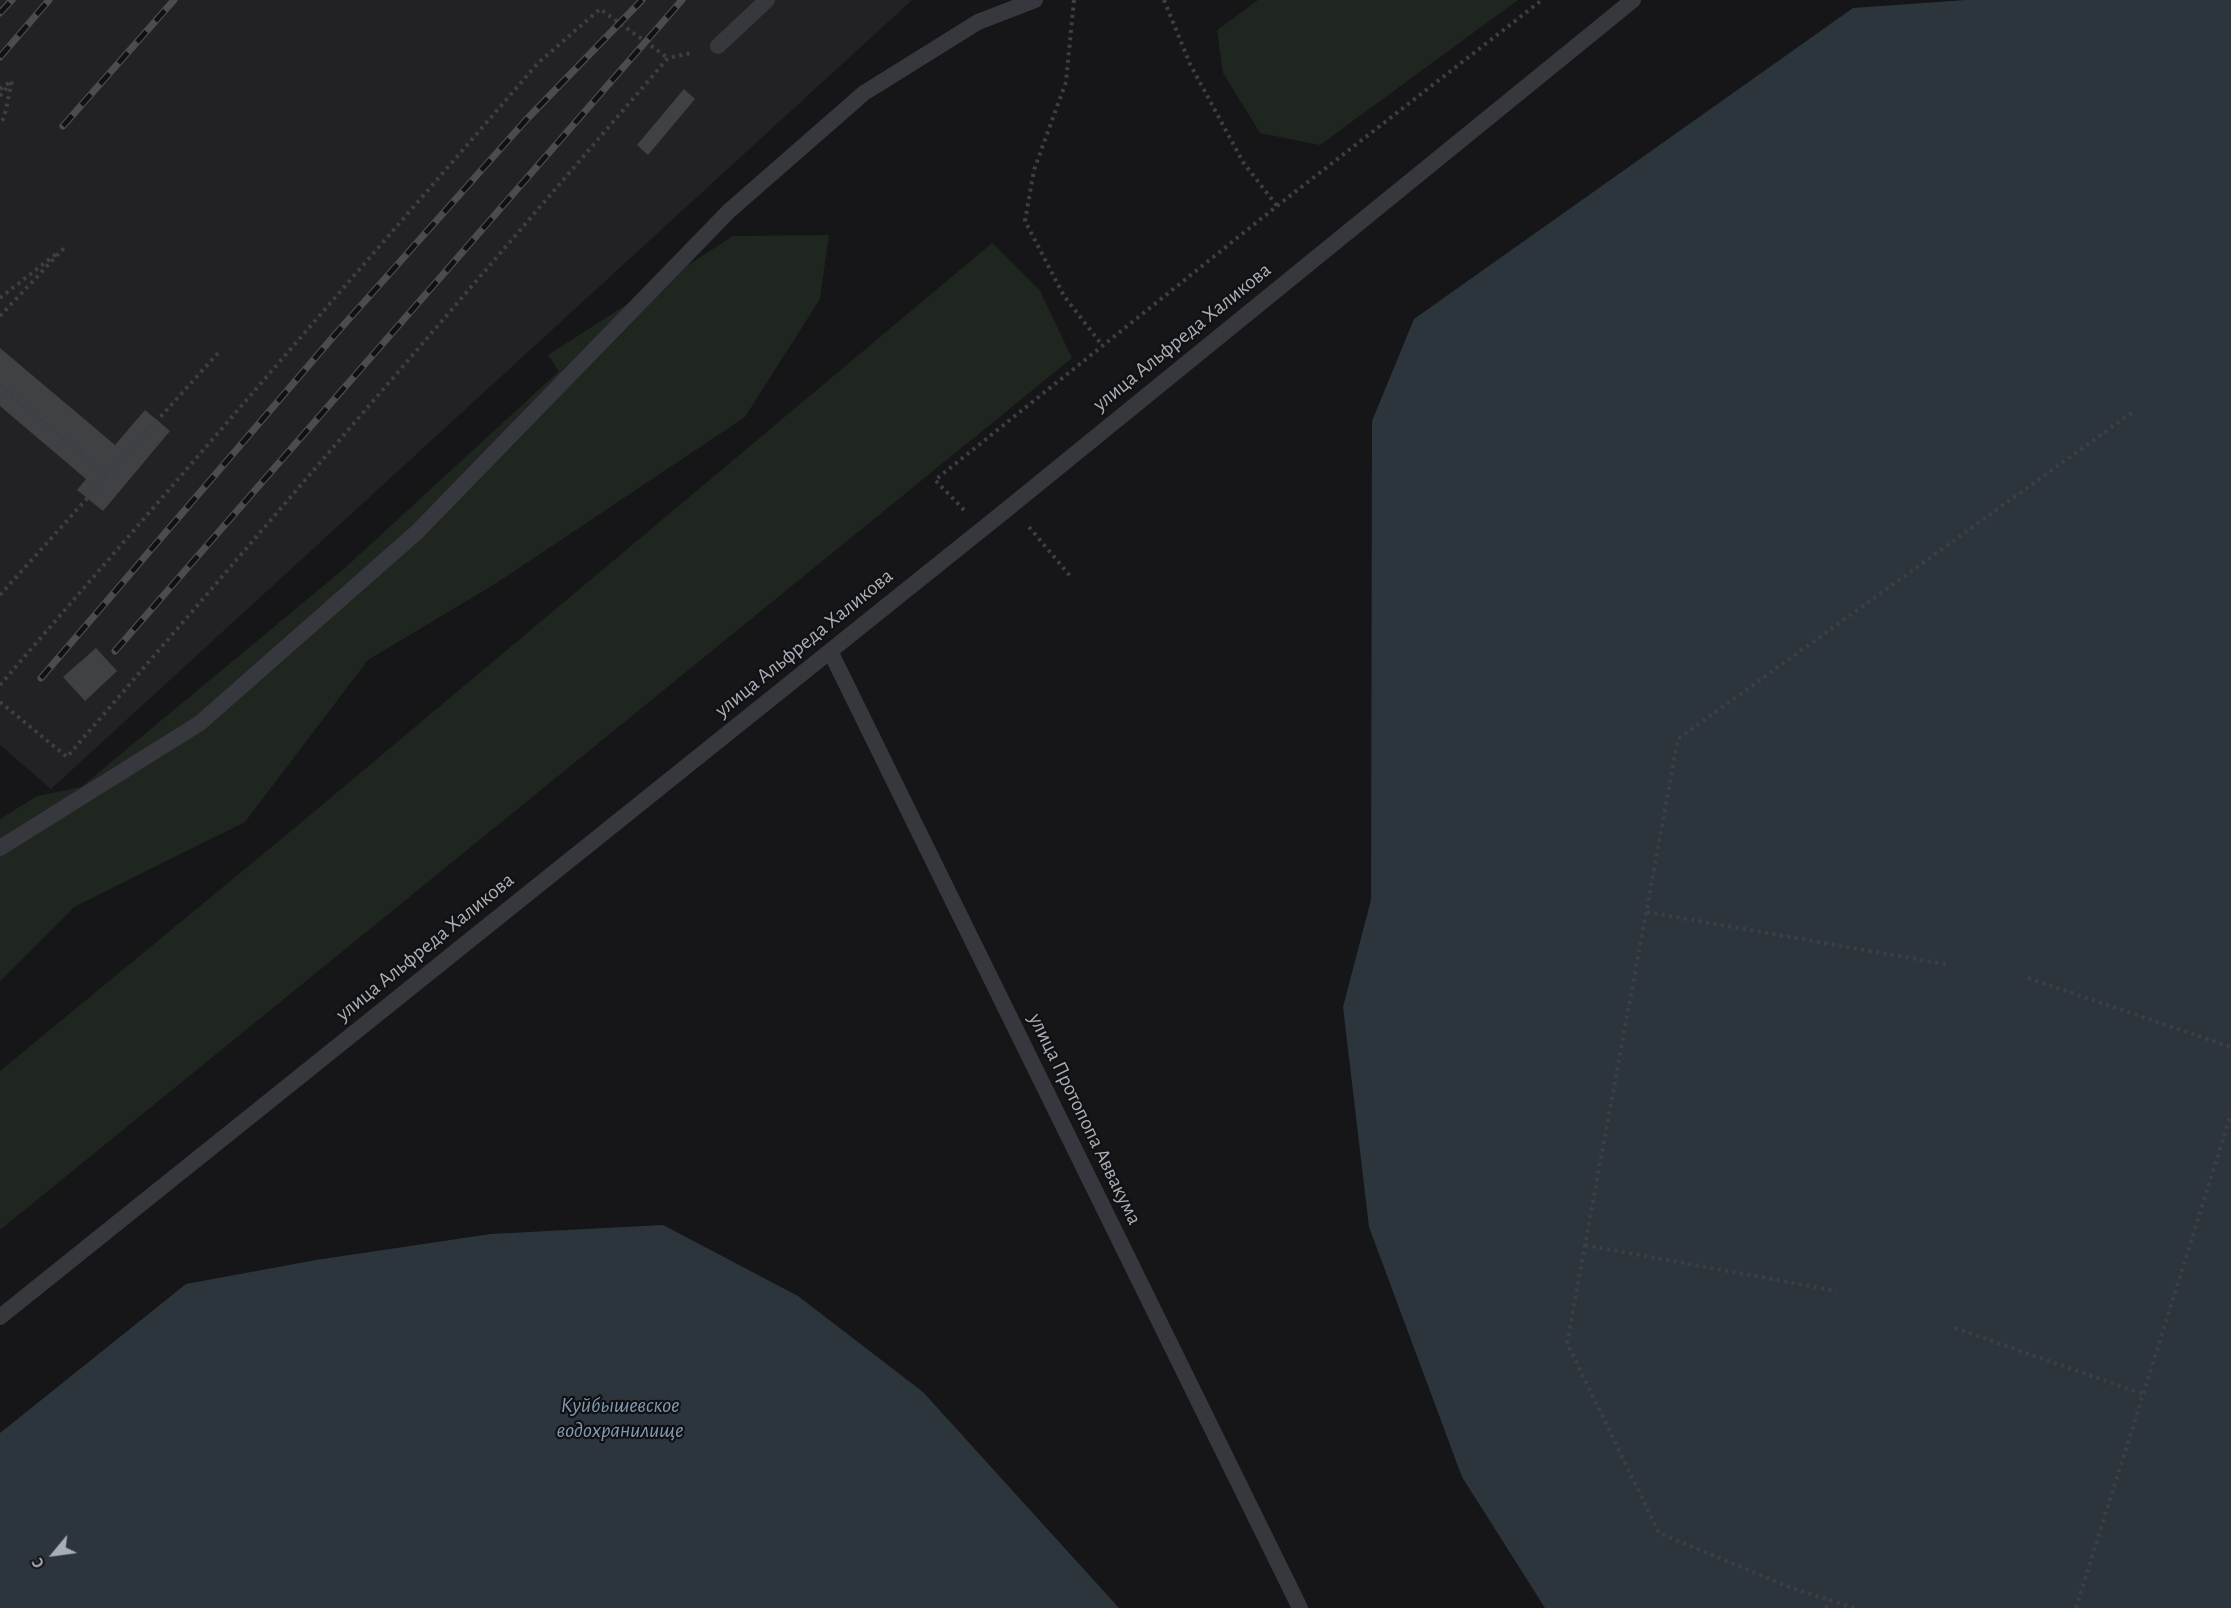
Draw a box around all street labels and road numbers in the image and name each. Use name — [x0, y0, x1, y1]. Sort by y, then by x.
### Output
street label: улица Альфреда Халикова — [1088, 257, 1276, 417]
street label: улица Альфреда Халикова — [710, 563, 898, 723]
street label: улица Альфреда Халикова — [331, 867, 519, 1027]
street label: улица Протопопа Аввакума — [1023, 1009, 1147, 1229]

